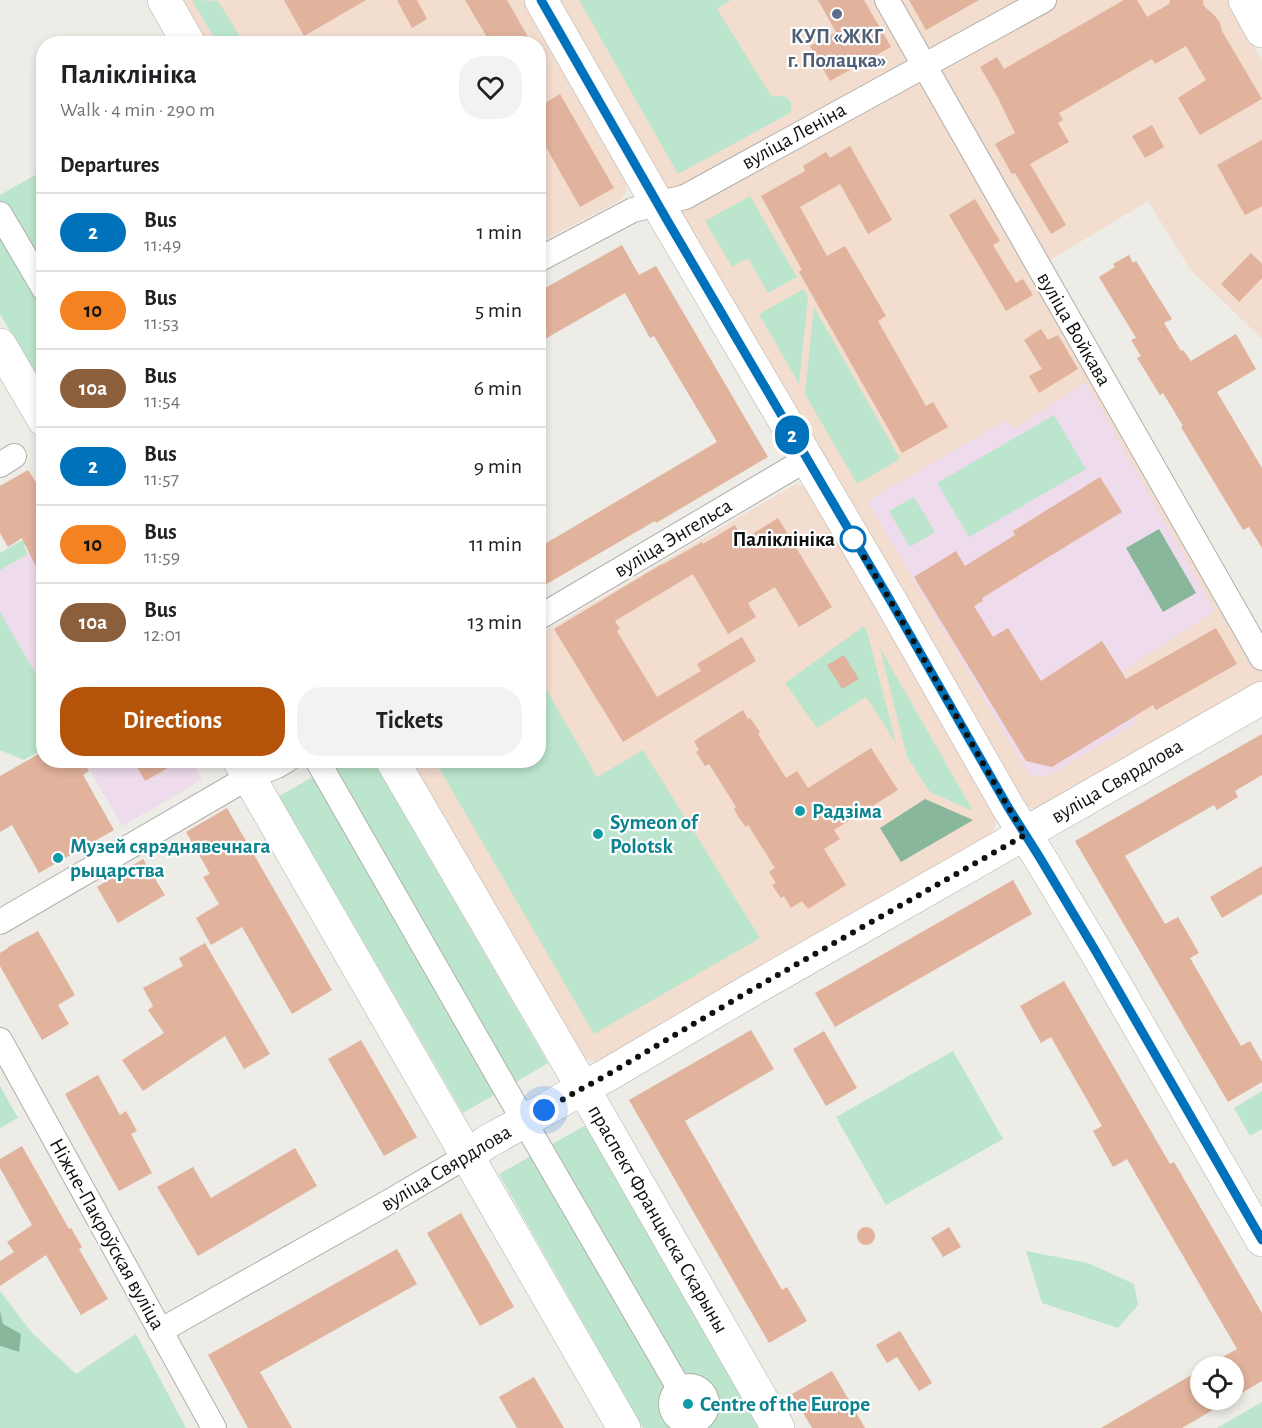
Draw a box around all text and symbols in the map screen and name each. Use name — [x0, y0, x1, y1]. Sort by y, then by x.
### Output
marker: КУП «ЖКГ г. Полацка» — [830, 7, 844, 21]
place label: КУП «ЖКГ г. Полацка» — [787, 26, 887, 71]
button: heart — [459, 56, 522, 119]
text: Паліклініка — [60, 61, 197, 89]
street label: вуліца Леніна — [738, 99, 850, 173]
text: Walk · 4 min · 290 m — [60, 100, 215, 120]
text: Departures — [60, 154, 160, 176]
text: Bus — [144, 209, 177, 231]
text: 1 min — [477, 221, 522, 243]
text: 2 — [88, 222, 98, 243]
text: 11:49 — [144, 235, 181, 255]
street label: вуліца Войкава — [1033, 268, 1115, 390]
text: Bus — [144, 287, 177, 309]
text: 5 min — [475, 299, 522, 321]
text: 10 — [84, 300, 102, 321]
text: 11:53 — [144, 313, 179, 333]
text: Bus — [144, 365, 177, 387]
text: 6 min — [474, 377, 522, 399]
text: 10а — [79, 378, 107, 399]
text: 11:54 — [144, 391, 180, 411]
line badge: 2 — [772, 416, 812, 454]
text: 2 — [787, 425, 797, 446]
text: Bus — [144, 443, 177, 465]
text: 9 min — [474, 455, 522, 477]
text: 2 — [88, 456, 98, 477]
text: 11:57 — [144, 469, 179, 489]
street label: вуліца Энгельса — [610, 494, 736, 581]
text: Bus — [144, 521, 177, 543]
marker: Паліклініка — [840, 526, 866, 552]
place label: Паліклініка — [732, 529, 835, 550]
text: 11 min — [469, 533, 522, 555]
text: 10 — [84, 534, 102, 555]
text: 11:59 — [144, 547, 180, 567]
text: Bus — [144, 599, 177, 621]
text: 13 min — [467, 611, 522, 633]
text: 10а — [79, 612, 107, 633]
text: 12:01 — [144, 625, 182, 645]
button: Directions — [60, 687, 285, 756]
button: Tickets — [297, 687, 522, 756]
street label: вуліца Свярдлова — [1048, 735, 1187, 827]
place label: Радзіма — [812, 801, 882, 822]
marker: Радзіма — [793, 804, 807, 818]
place label: Symeon of Polotsk — [610, 812, 700, 857]
marker: Symeon of Polotsk — [591, 827, 605, 841]
place label: Музей сярэднявечнага рыцарства — [70, 836, 270, 881]
marker: Музей сярэднявечнага рыцарства — [51, 851, 65, 865]
your location — [529, 1095, 559, 1125]
street label: праспект Францыска Скарыны — [584, 1101, 732, 1337]
street label: вуліца Свярдлова — [377, 1121, 515, 1215]
street label: Ніжне-Пакроўская вуліца — [46, 1135, 169, 1334]
map controls — [1190, 1356, 1244, 1410]
button: locate — [1190, 1356, 1244, 1410]
place label: Centre of the Europe — [700, 1394, 870, 1415]
marker: Centre of the Europe — [681, 1397, 695, 1411]

